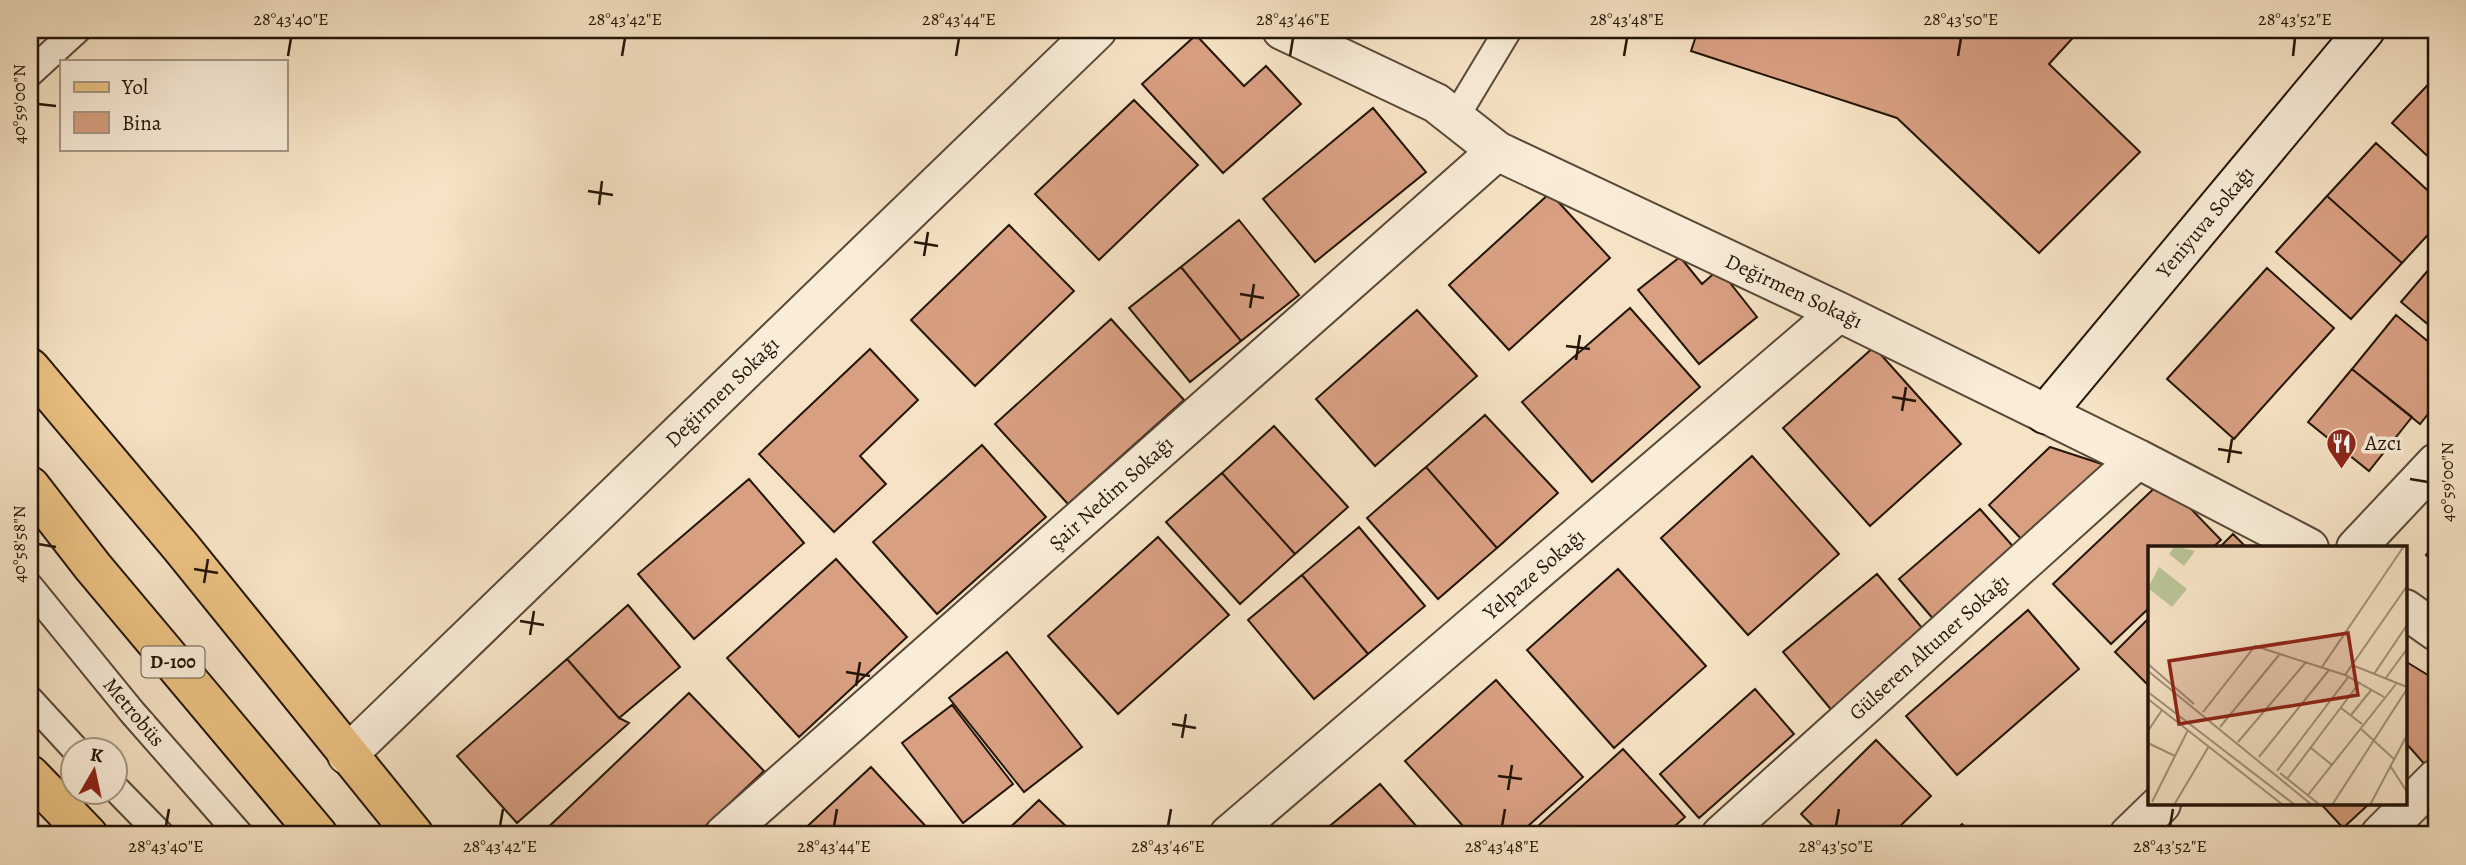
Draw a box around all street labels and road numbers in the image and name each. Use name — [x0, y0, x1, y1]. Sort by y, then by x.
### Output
street label: Yeniyuva Sokağı — [2149, 160, 2260, 285]
street label: Değirmen Sokağı — [1721, 247, 1867, 335]
street label: Değirmen Sokağı — [659, 330, 785, 454]
street label: Şair Nedim Sokağı — [1043, 429, 1179, 557]
street label: Yelpaze Sokağı — [1476, 522, 1591, 627]
street label: Gülseren Altuner Sokağı — [1843, 567, 2015, 727]
road number: D-100 — [142, 646, 204, 678]
street label: Metrobüs — [97, 671, 171, 753]

